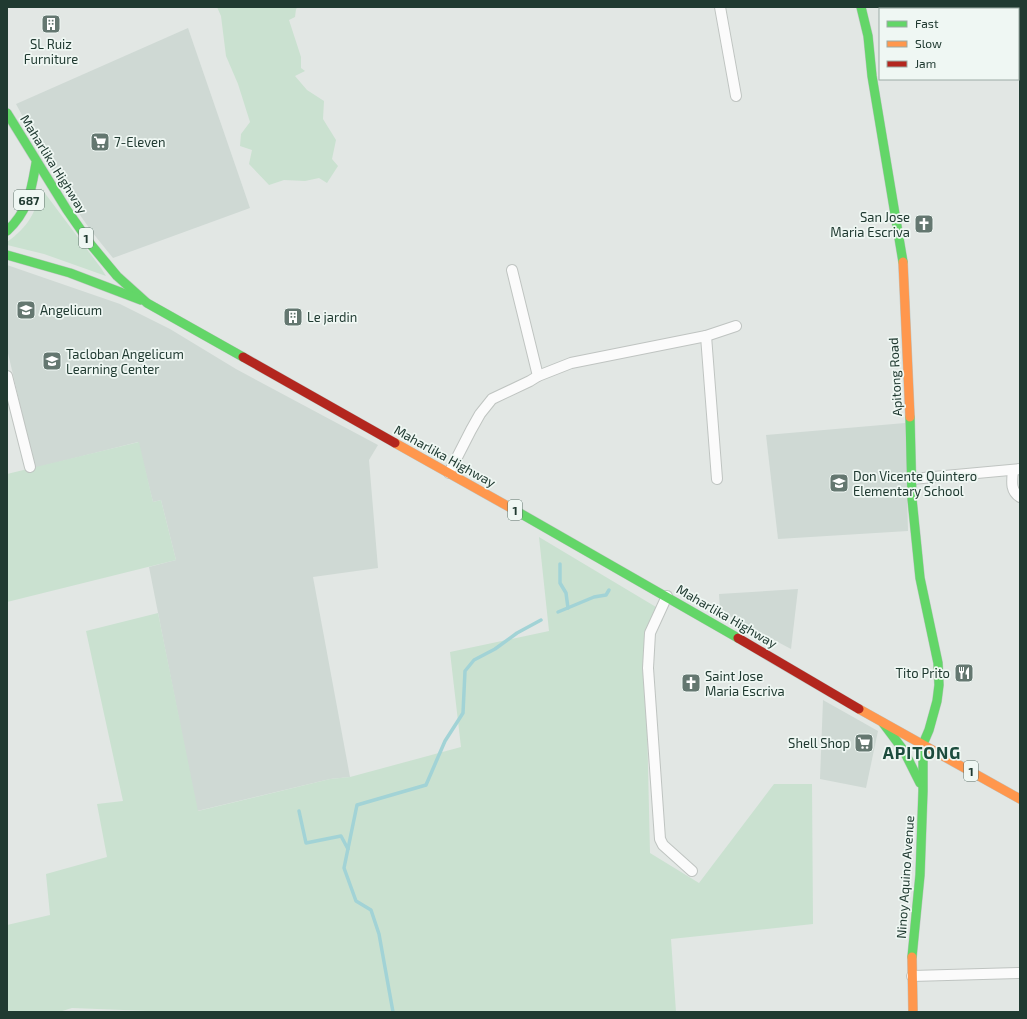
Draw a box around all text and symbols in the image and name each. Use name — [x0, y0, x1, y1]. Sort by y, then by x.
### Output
legend — [879, 8, 1019, 80]
building icon: SL Ruiz Furniture — [40, 13, 62, 35]
text: Fast — [915, 16, 939, 30]
place label: SL Ruiz Furniture — [24, 36, 78, 67]
text: Slow — [915, 36, 942, 50]
text: Jam — [915, 56, 936, 70]
street label: Maharlika Highway — [17, 112, 91, 216]
supermarket icon: 7-Eleven — [89, 131, 111, 153]
place label: 7-Eleven — [114, 134, 166, 150]
road number: 687 — [14, 190, 44, 210]
place label: San Jose Maria Escriva — [830, 209, 910, 240]
church icon: San Jose Maria Escriva — [913, 213, 935, 235]
road number: 1 — [79, 228, 93, 248]
school or university icon: Angelicum — [15, 299, 37, 321]
place label: Angelicum — [40, 302, 102, 318]
building icon: Le jardin — [282, 306, 304, 328]
place label: Le jardin — [307, 309, 357, 325]
street label: Apitong Road — [885, 337, 905, 417]
place label: Tacloban Angelicum Learning Center — [66, 346, 184, 377]
school or university icon: Tacloban Angelicum Learning Center — [41, 350, 63, 372]
street label: Maharlika Highway — [391, 421, 499, 491]
place label: Don Vicente Quintero Elementary School — [853, 468, 977, 499]
school or university icon: Don Vicente Quintero Elementary School — [828, 472, 850, 494]
road number: 1 — [508, 500, 522, 520]
street label: Maharlika Highway — [674, 581, 780, 651]
restaurant icon: Tito Prito — [953, 662, 975, 684]
place label: Tito Prito — [896, 665, 950, 681]
place label: Saint Jose Maria Escriva — [705, 668, 785, 699]
church icon: Saint Jose Maria Escriva — [680, 672, 702, 694]
supermarket icon: Shell Shop — [853, 732, 875, 754]
place label: Shell Shop — [788, 735, 850, 751]
district label: APITONG — [883, 742, 961, 762]
road number: 1 — [964, 761, 978, 781]
street label: Ninoy Aquino Avenue — [893, 815, 917, 939]

